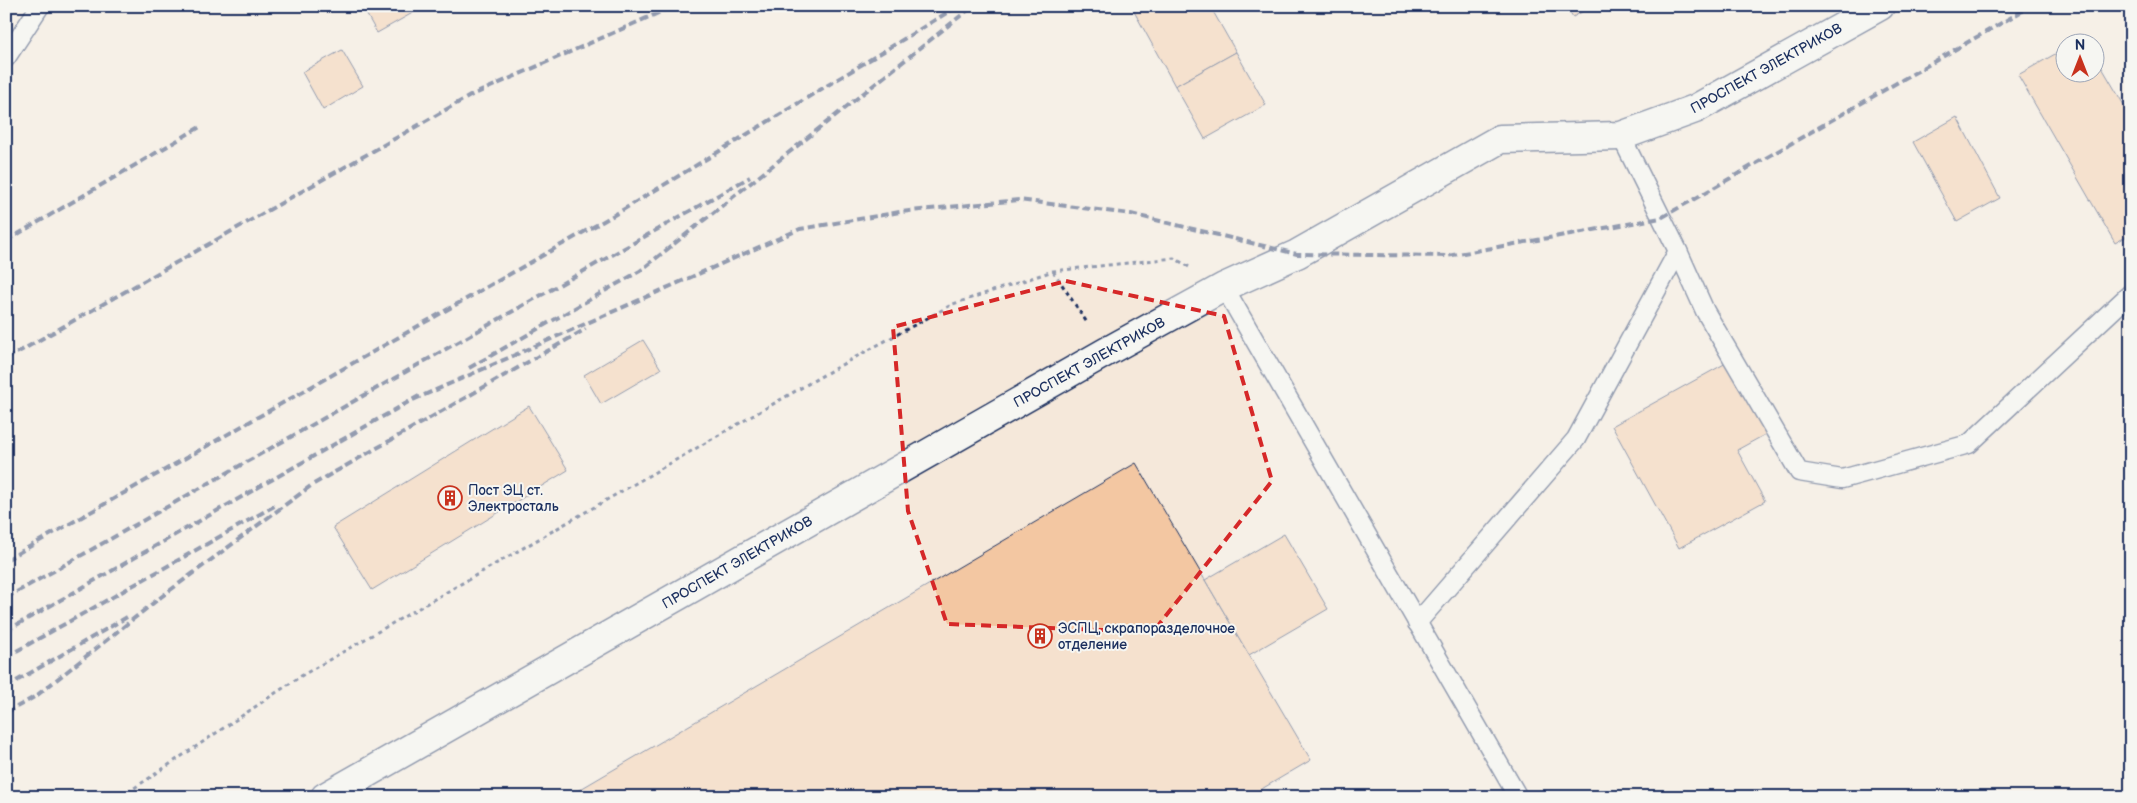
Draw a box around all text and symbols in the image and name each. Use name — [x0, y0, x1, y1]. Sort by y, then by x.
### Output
street label: ПРОСПЕКТ ЭЛЕКТРИКОВ — [1687, 20, 1845, 117]
north arrow — [2054, 32, 2104, 82]
text: N — [2075, 37, 2085, 54]
street label: ПРОСПЕКТ ЭЛЕКТРИКОВ — [1010, 314, 1168, 411]
place label: Пост ЭЦ ст. Электросталь — [468, 482, 559, 515]
building icon: Пост ЭЦ ст. Электросталь — [437, 485, 463, 511]
street label: ПРОСПЕКТ ЭЛЕКТРИКОВ — [659, 512, 816, 612]
place label: ЭСПЦ, скрапоразделочное отделение — [1058, 620, 1235, 653]
building icon: ЭСПЦ, скрапоразделочное отделение — [1027, 623, 1053, 649]

